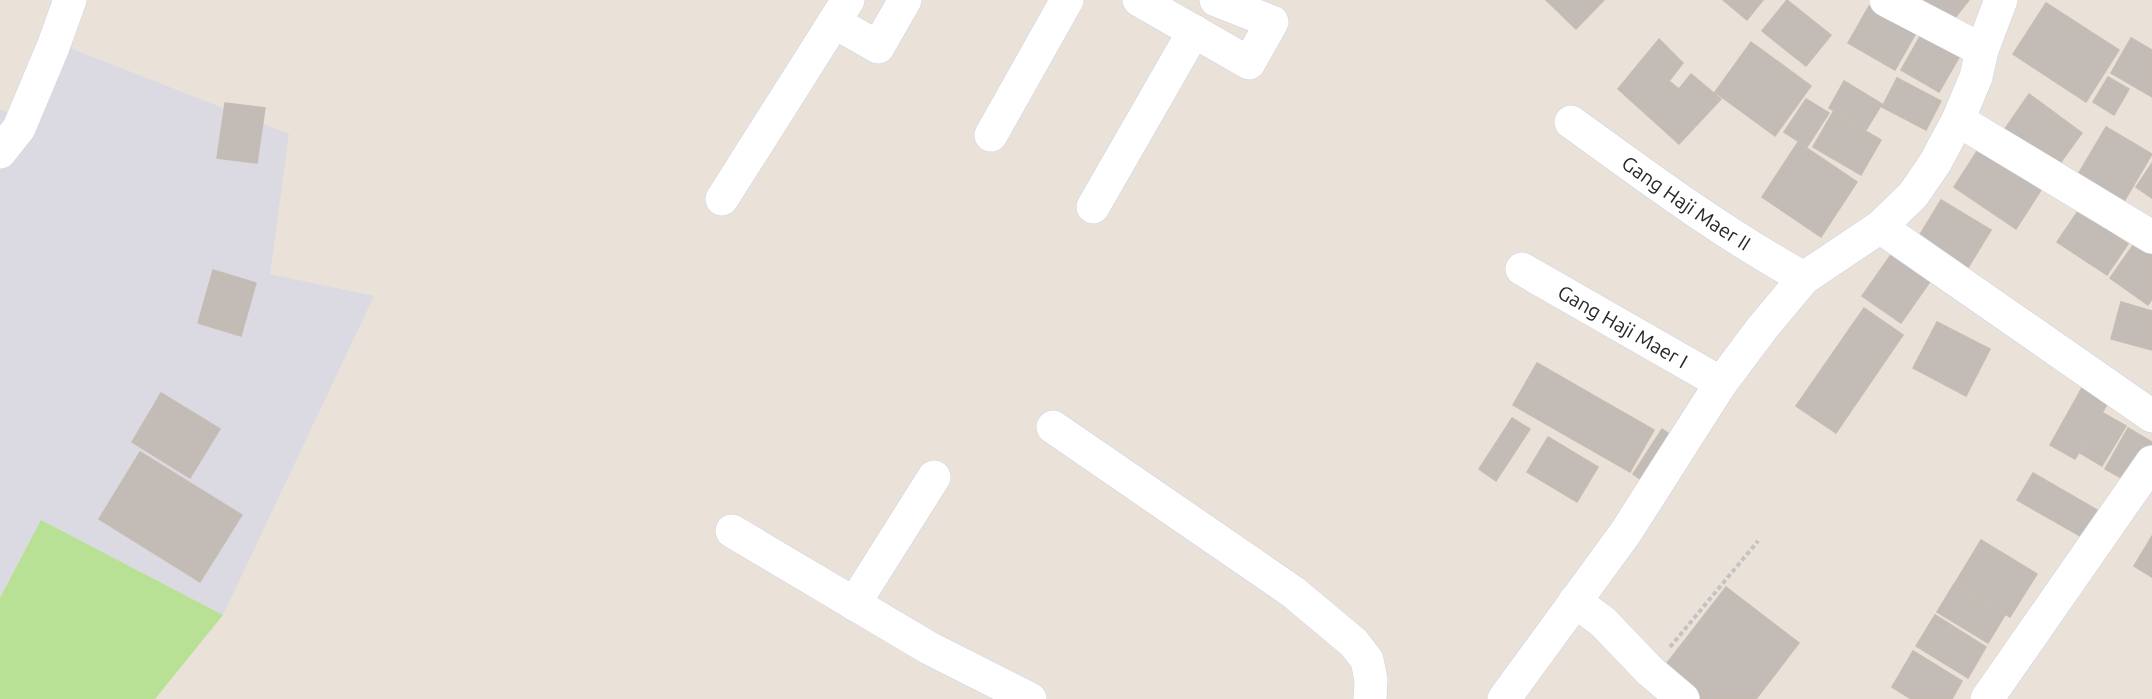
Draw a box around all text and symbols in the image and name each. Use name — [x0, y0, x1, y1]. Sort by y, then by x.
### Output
street label: Gang Haji Maer II — [1618, 151, 1755, 255]
street label: Gang Haji Maer I — [1554, 280, 1692, 372]

